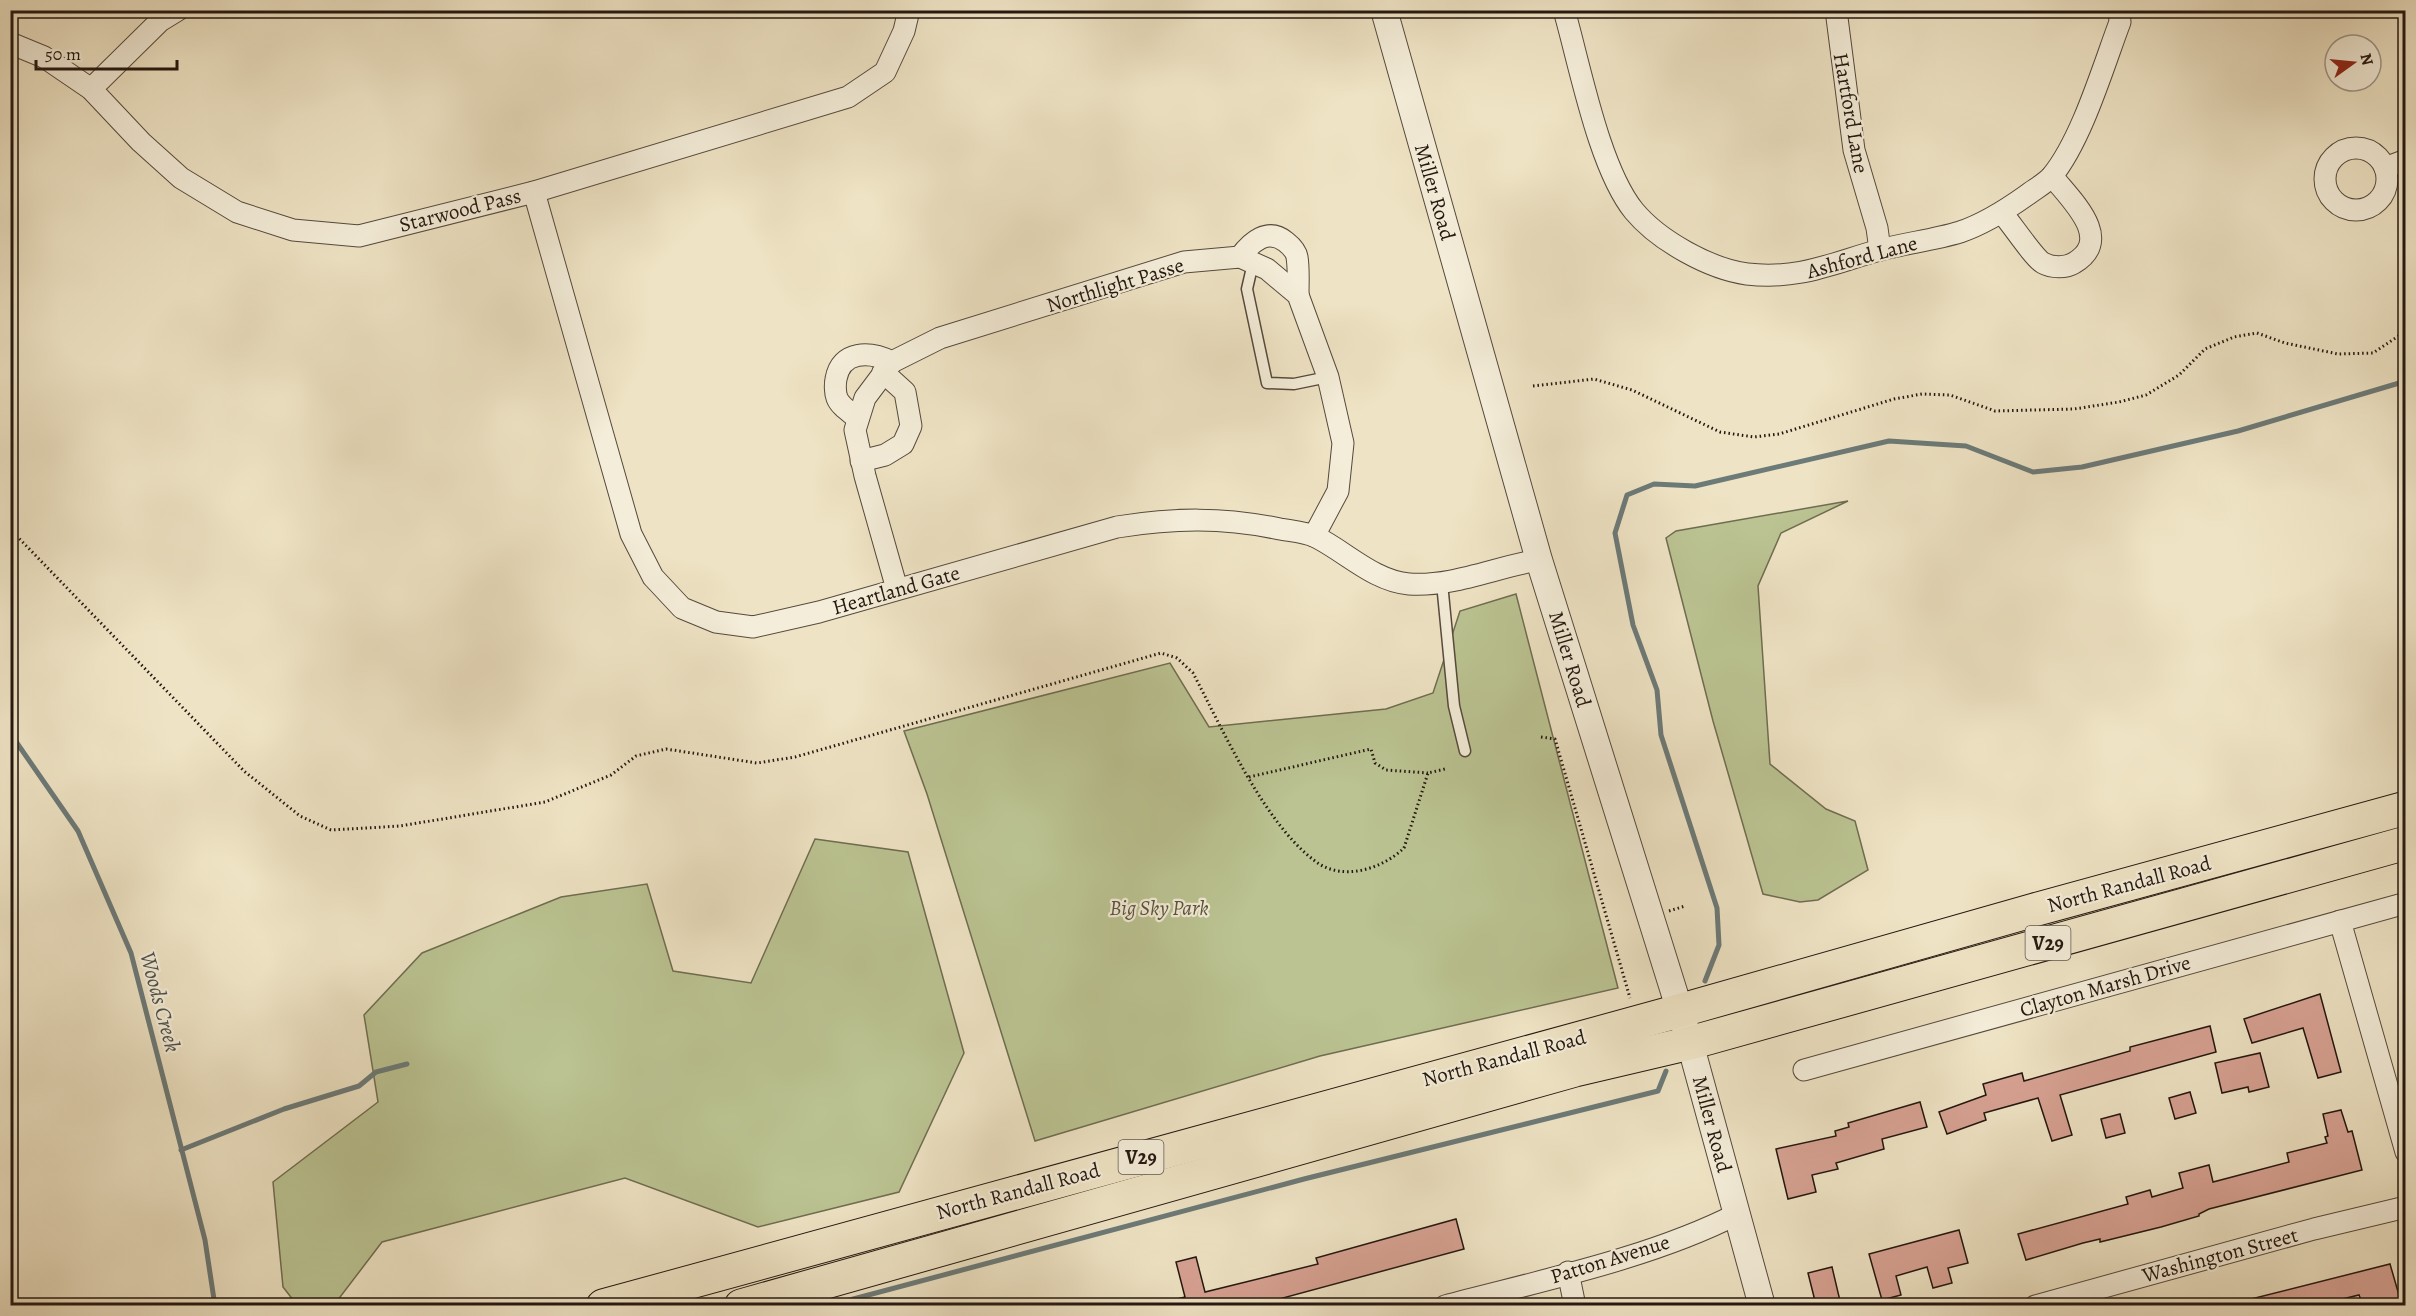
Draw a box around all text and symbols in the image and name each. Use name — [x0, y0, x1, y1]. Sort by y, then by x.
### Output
scale bar — [36, 33, 177, 71]
north arrow — [2323, 33, 2383, 93]
text: 50 m — [45, 42, 81, 66]
street label: Hartford Lane — [1827, 51, 1875, 175]
text: N — [2354, 51, 2379, 68]
street label: Miller Road — [1408, 141, 1462, 244]
street label: Starwood Pass — [396, 181, 524, 239]
street label: Ashford Lane — [1803, 229, 1920, 285]
street label: Northlight Passe — [1043, 251, 1187, 319]
street label: Heartland Gate — [829, 558, 963, 622]
street label: Miller Road — [1542, 608, 1598, 711]
street label: North Randall Road — [2044, 849, 2215, 919]
park label: Big Sky Park — [1109, 894, 1209, 922]
road number: V29 — [2026, 926, 2070, 960]
water label: Woods Creek — [132, 948, 188, 1056]
street label: Clayton Marsh Drive — [2016, 948, 2194, 1024]
street label: North Randall Road — [1419, 1023, 1590, 1093]
street label: Miller Road — [1686, 1073, 1739, 1176]
road number: V29 — [1118, 1140, 1164, 1174]
street label: North Randall Road — [933, 1156, 1104, 1226]
street label: Washington Street — [2138, 1221, 2301, 1289]
street label: Patton Avenue — [1547, 1228, 1673, 1290]

